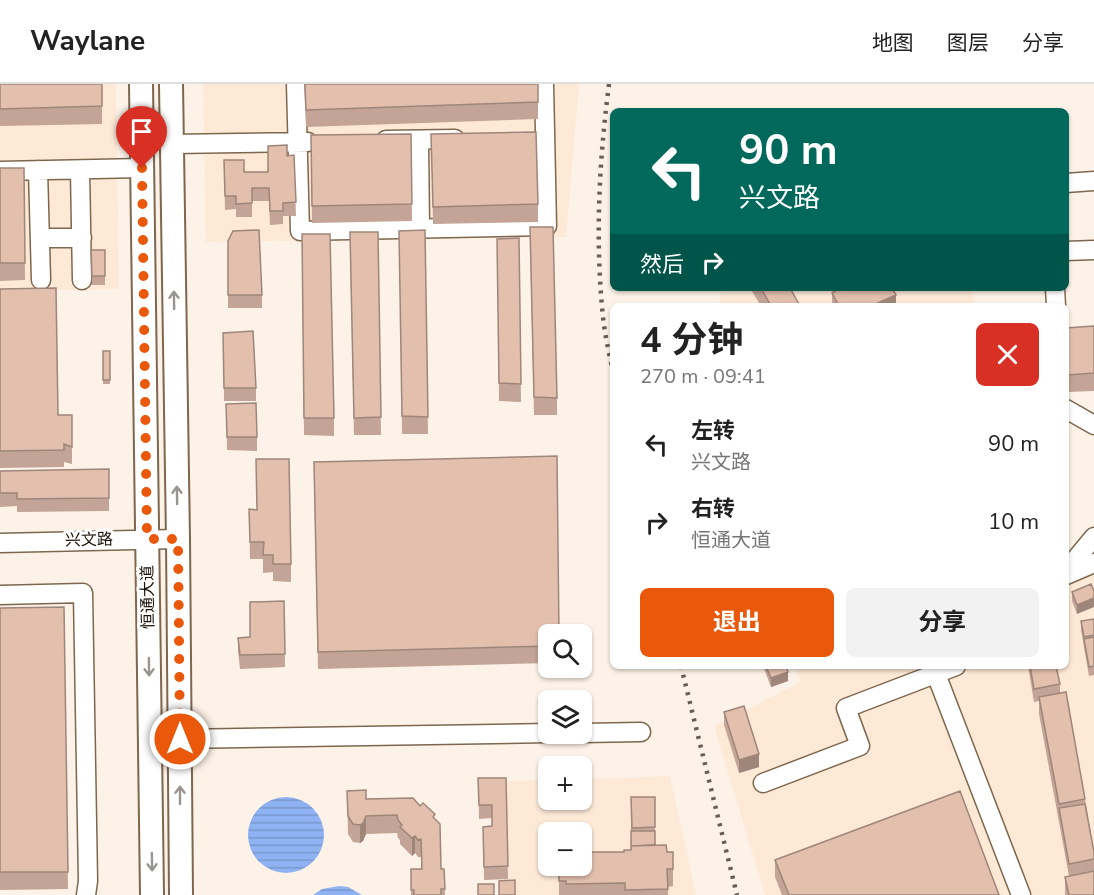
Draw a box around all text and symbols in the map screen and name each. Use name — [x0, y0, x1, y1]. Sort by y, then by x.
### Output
text: Waylane — [30, 22, 145, 60]
text: 地图 — [872, 29, 914, 57]
text: 图层 — [947, 29, 989, 57]
text: 分享 — [1022, 29, 1064, 57]
pin — [116, 106, 167, 168]
icon: arrive — [125, 115, 158, 148]
text: 90 m — [739, 122, 838, 179]
icon: left — [640, 132, 718, 210]
text: 兴文路 — [739, 180, 820, 217]
icon: right — [696, 246, 729, 279]
text: 然后 — [640, 250, 684, 280]
one-way arrow — [168, 290, 180, 310]
text: 4 分钟 — [640, 316, 743, 365]
button: close — [976, 323, 1039, 386]
text: 270 m · 09:41 — [640, 363, 766, 390]
text: 左转 — [691, 416, 735, 446]
icon: left — [640, 428, 673, 461]
text: 90 m — [988, 429, 1039, 459]
text: 兴文路 — [691, 449, 751, 476]
one-way arrow — [172, 485, 183, 505]
text: 右转 — [691, 494, 735, 524]
icon: right — [640, 506, 673, 539]
text: 10 m — [988, 507, 1039, 537]
text: 恒通大道 — [691, 527, 771, 554]
street label: 兴文路 — [65, 529, 113, 551]
street label: 恒通大道 — [136, 565, 160, 629]
button: 退出 — [640, 588, 834, 657]
button: 分享 — [846, 588, 1039, 657]
map controls — [538, 624, 592, 876]
button: search — [538, 624, 592, 678]
one-way arrow — [143, 657, 155, 677]
button: layers — [538, 690, 592, 744]
position arrow — [148, 707, 212, 771]
button: + — [538, 756, 592, 810]
one-way arrow — [174, 785, 186, 805]
button: − — [538, 822, 592, 876]
one-way arrow — [146, 852, 158, 872]

